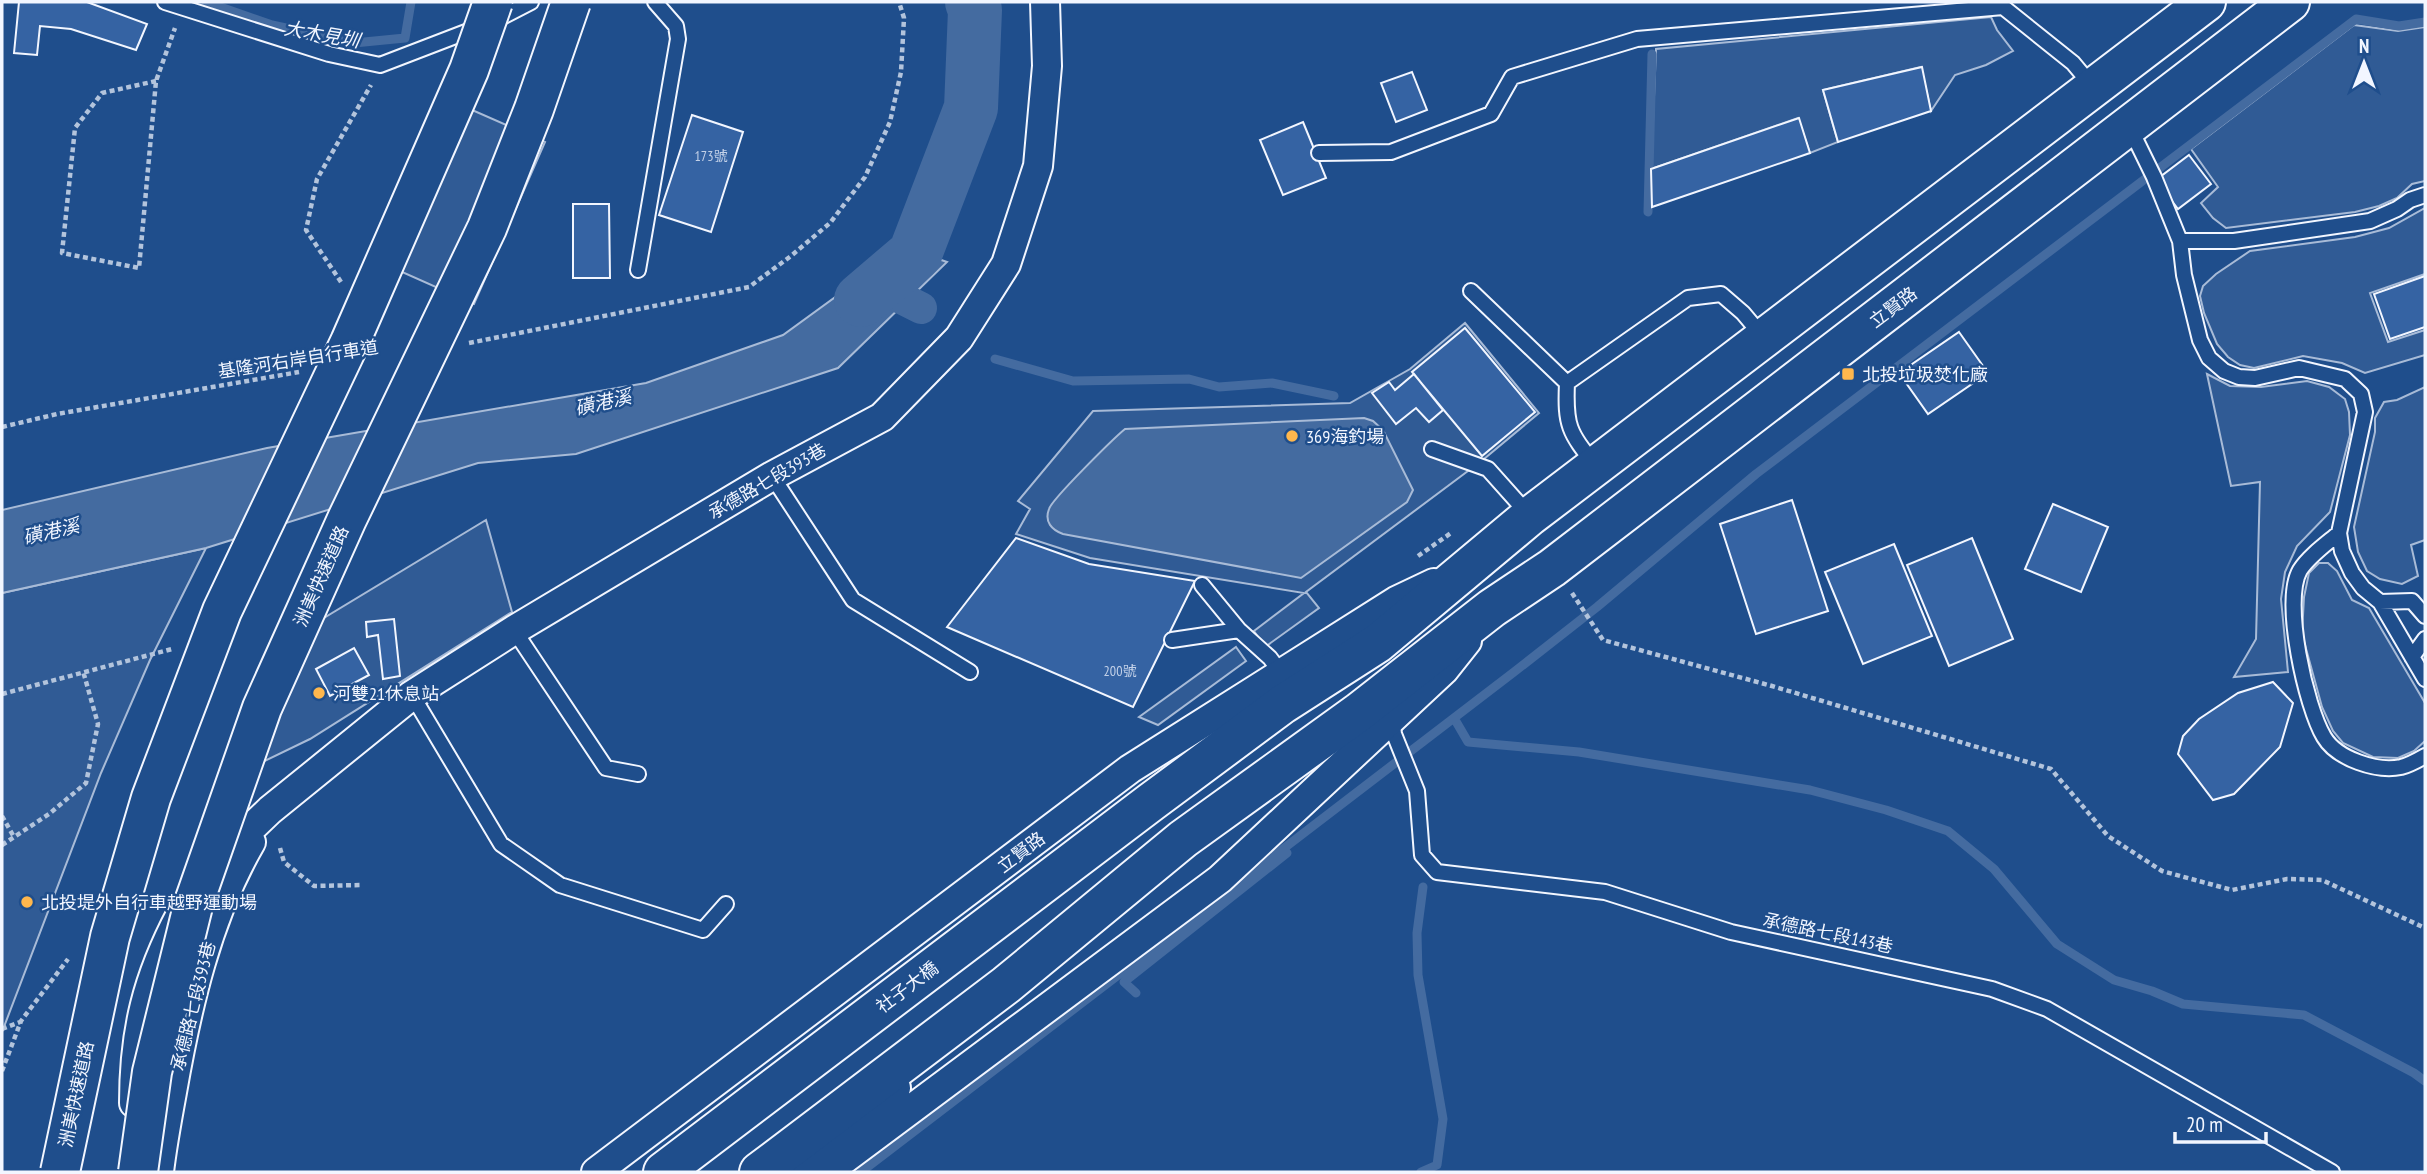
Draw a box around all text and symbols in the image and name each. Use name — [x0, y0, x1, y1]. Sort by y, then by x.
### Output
water label: 大木見圳 — [282, 16, 364, 53]
north arrow — [2329, 28, 2399, 98]
text: N — [2359, 34, 2369, 58]
house number: 173號 — [695, 147, 727, 165]
street label: 立賢路 — [1865, 282, 1921, 332]
street label: 基隆河右岸自行車道 — [216, 335, 380, 383]
place label: 北投垃圾焚化廠 — [1862, 363, 1988, 386]
marker: 北投垃圾焚化廠 — [1840, 366, 1856, 382]
water label: 磺港溪 — [573, 383, 636, 420]
place label: 369海釣場 — [1306, 425, 1384, 448]
marker: 369海釣場 — [1284, 428, 1300, 444]
street label: 承德路七段393巷 — [704, 438, 830, 524]
water label: 磺港溪 — [21, 512, 84, 549]
street label: 洲美快速道路 — [289, 522, 353, 630]
house number: 200號 — [1104, 662, 1136, 680]
place label: 河雙21休息站 — [333, 682, 439, 705]
marker: 河雙21休息站 — [311, 685, 327, 701]
street label: 立賢路 — [993, 827, 1049, 877]
place label: 北投堤外自行車越野運動場 — [41, 891, 257, 914]
marker: 北投堤外自行車越野運動場 — [19, 894, 35, 910]
street label: 承德路七段143巷 — [1761, 908, 1895, 958]
street label: 承德路七段393巷 — [166, 939, 220, 1073]
street label: 社子大橋 — [871, 956, 943, 1018]
street label: 洲美快速道路 — [54, 1039, 98, 1149]
scale bar — [2175, 1100, 2266, 1144]
text: 20 m — [2186, 1111, 2223, 1138]

